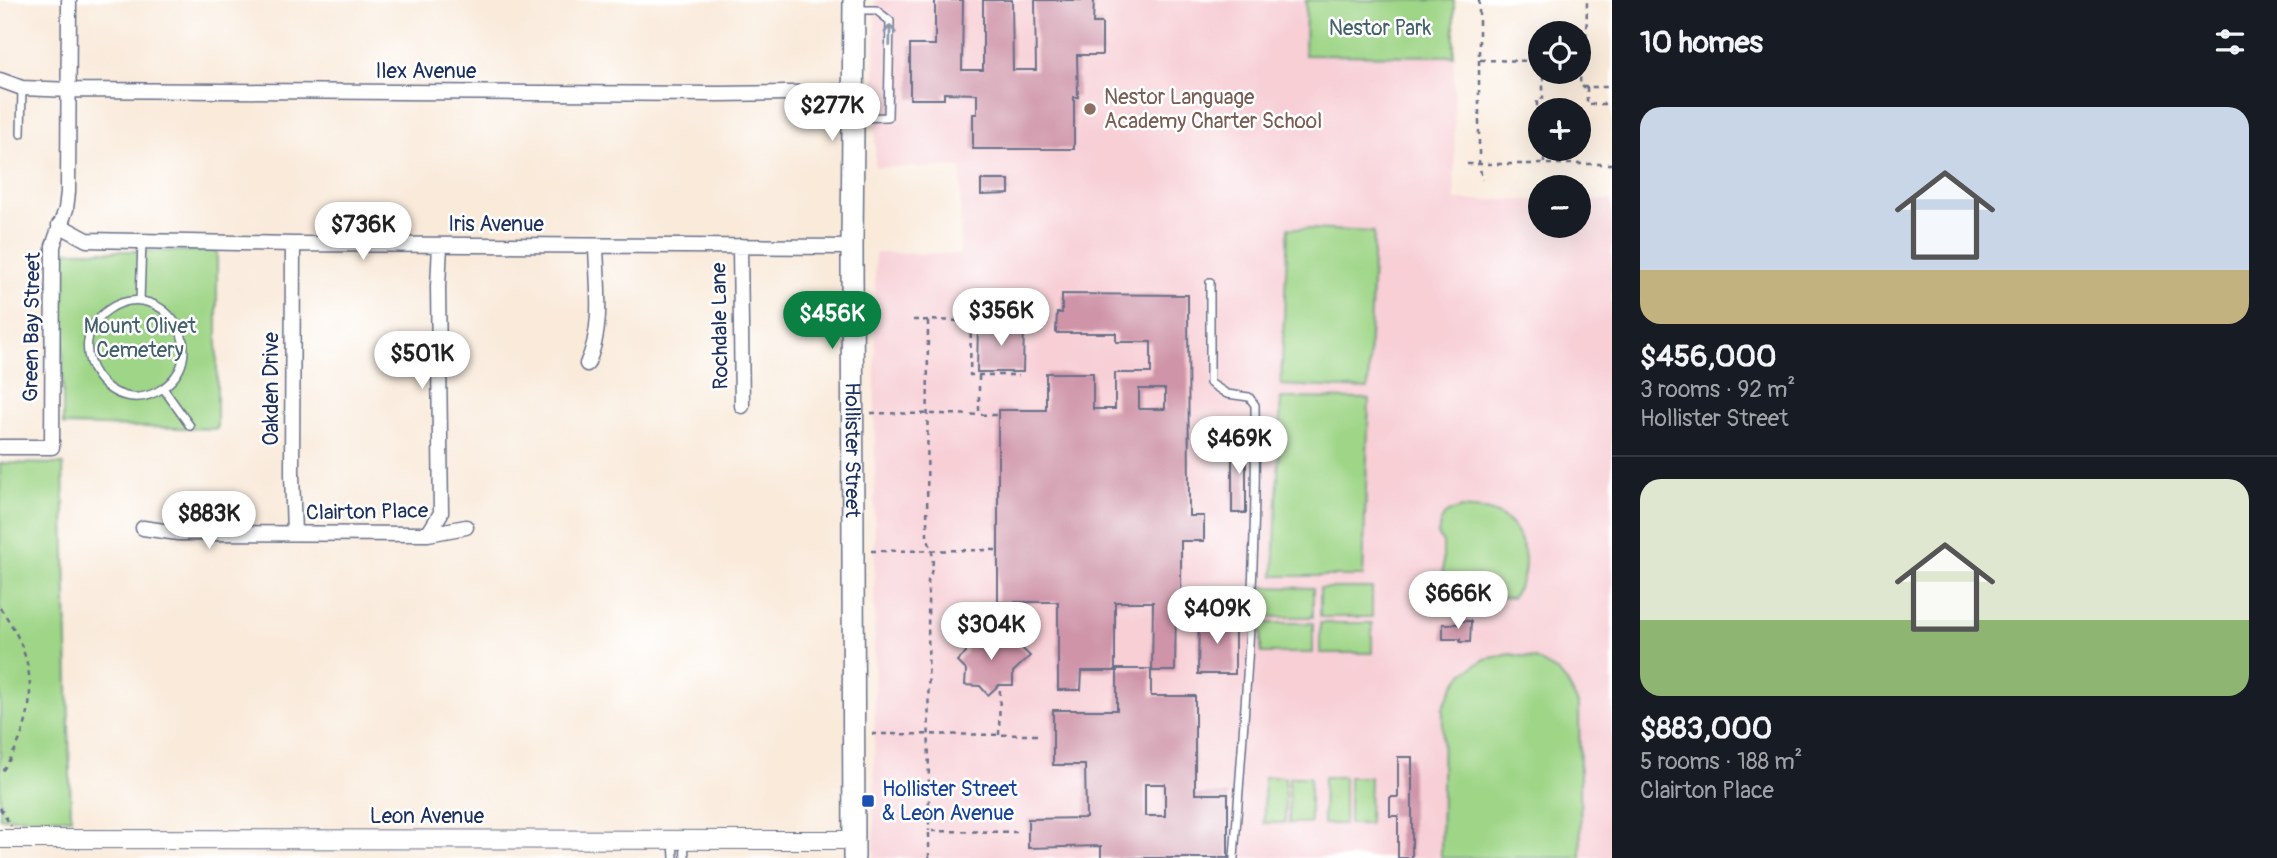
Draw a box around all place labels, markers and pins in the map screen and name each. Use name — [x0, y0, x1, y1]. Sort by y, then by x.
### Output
pin: $277K — [783, 83, 881, 143]
place label: Nestor Language Academy Charter School — [1104, 84, 1322, 135]
marker: Nestor Language Academy Charter School — [1082, 101, 1098, 117]
pin: $736K — [314, 202, 412, 262]
pin: $356K — [952, 288, 1050, 348]
pin: $456K — [783, 292, 881, 351]
pin: $501K — [373, 332, 471, 391]
pin: $469K — [1190, 416, 1288, 476]
pin: $883K — [160, 491, 258, 551]
pin: $666K — [1409, 572, 1507, 631]
pin: $409K — [1168, 586, 1266, 646]
pin: $304K — [942, 602, 1040, 662]
place label: Hollister Street & Leon Avenue — [882, 776, 1018, 827]
marker: Hollister Street & Leon Avenue — [860, 793, 876, 809]

